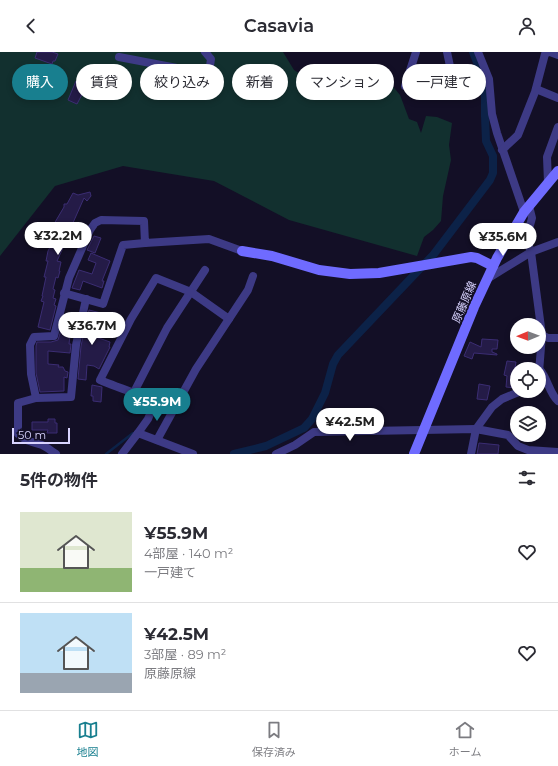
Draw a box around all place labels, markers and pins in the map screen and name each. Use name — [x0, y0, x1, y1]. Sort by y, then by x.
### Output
pin: ¥32.2M — [25, 222, 91, 256]
pin: ¥35.6M — [470, 223, 536, 257]
pin: ¥36.7M — [59, 312, 125, 346]
pin: ¥55.9M — [124, 388, 190, 422]
pin: ¥42.5M — [317, 408, 383, 442]

